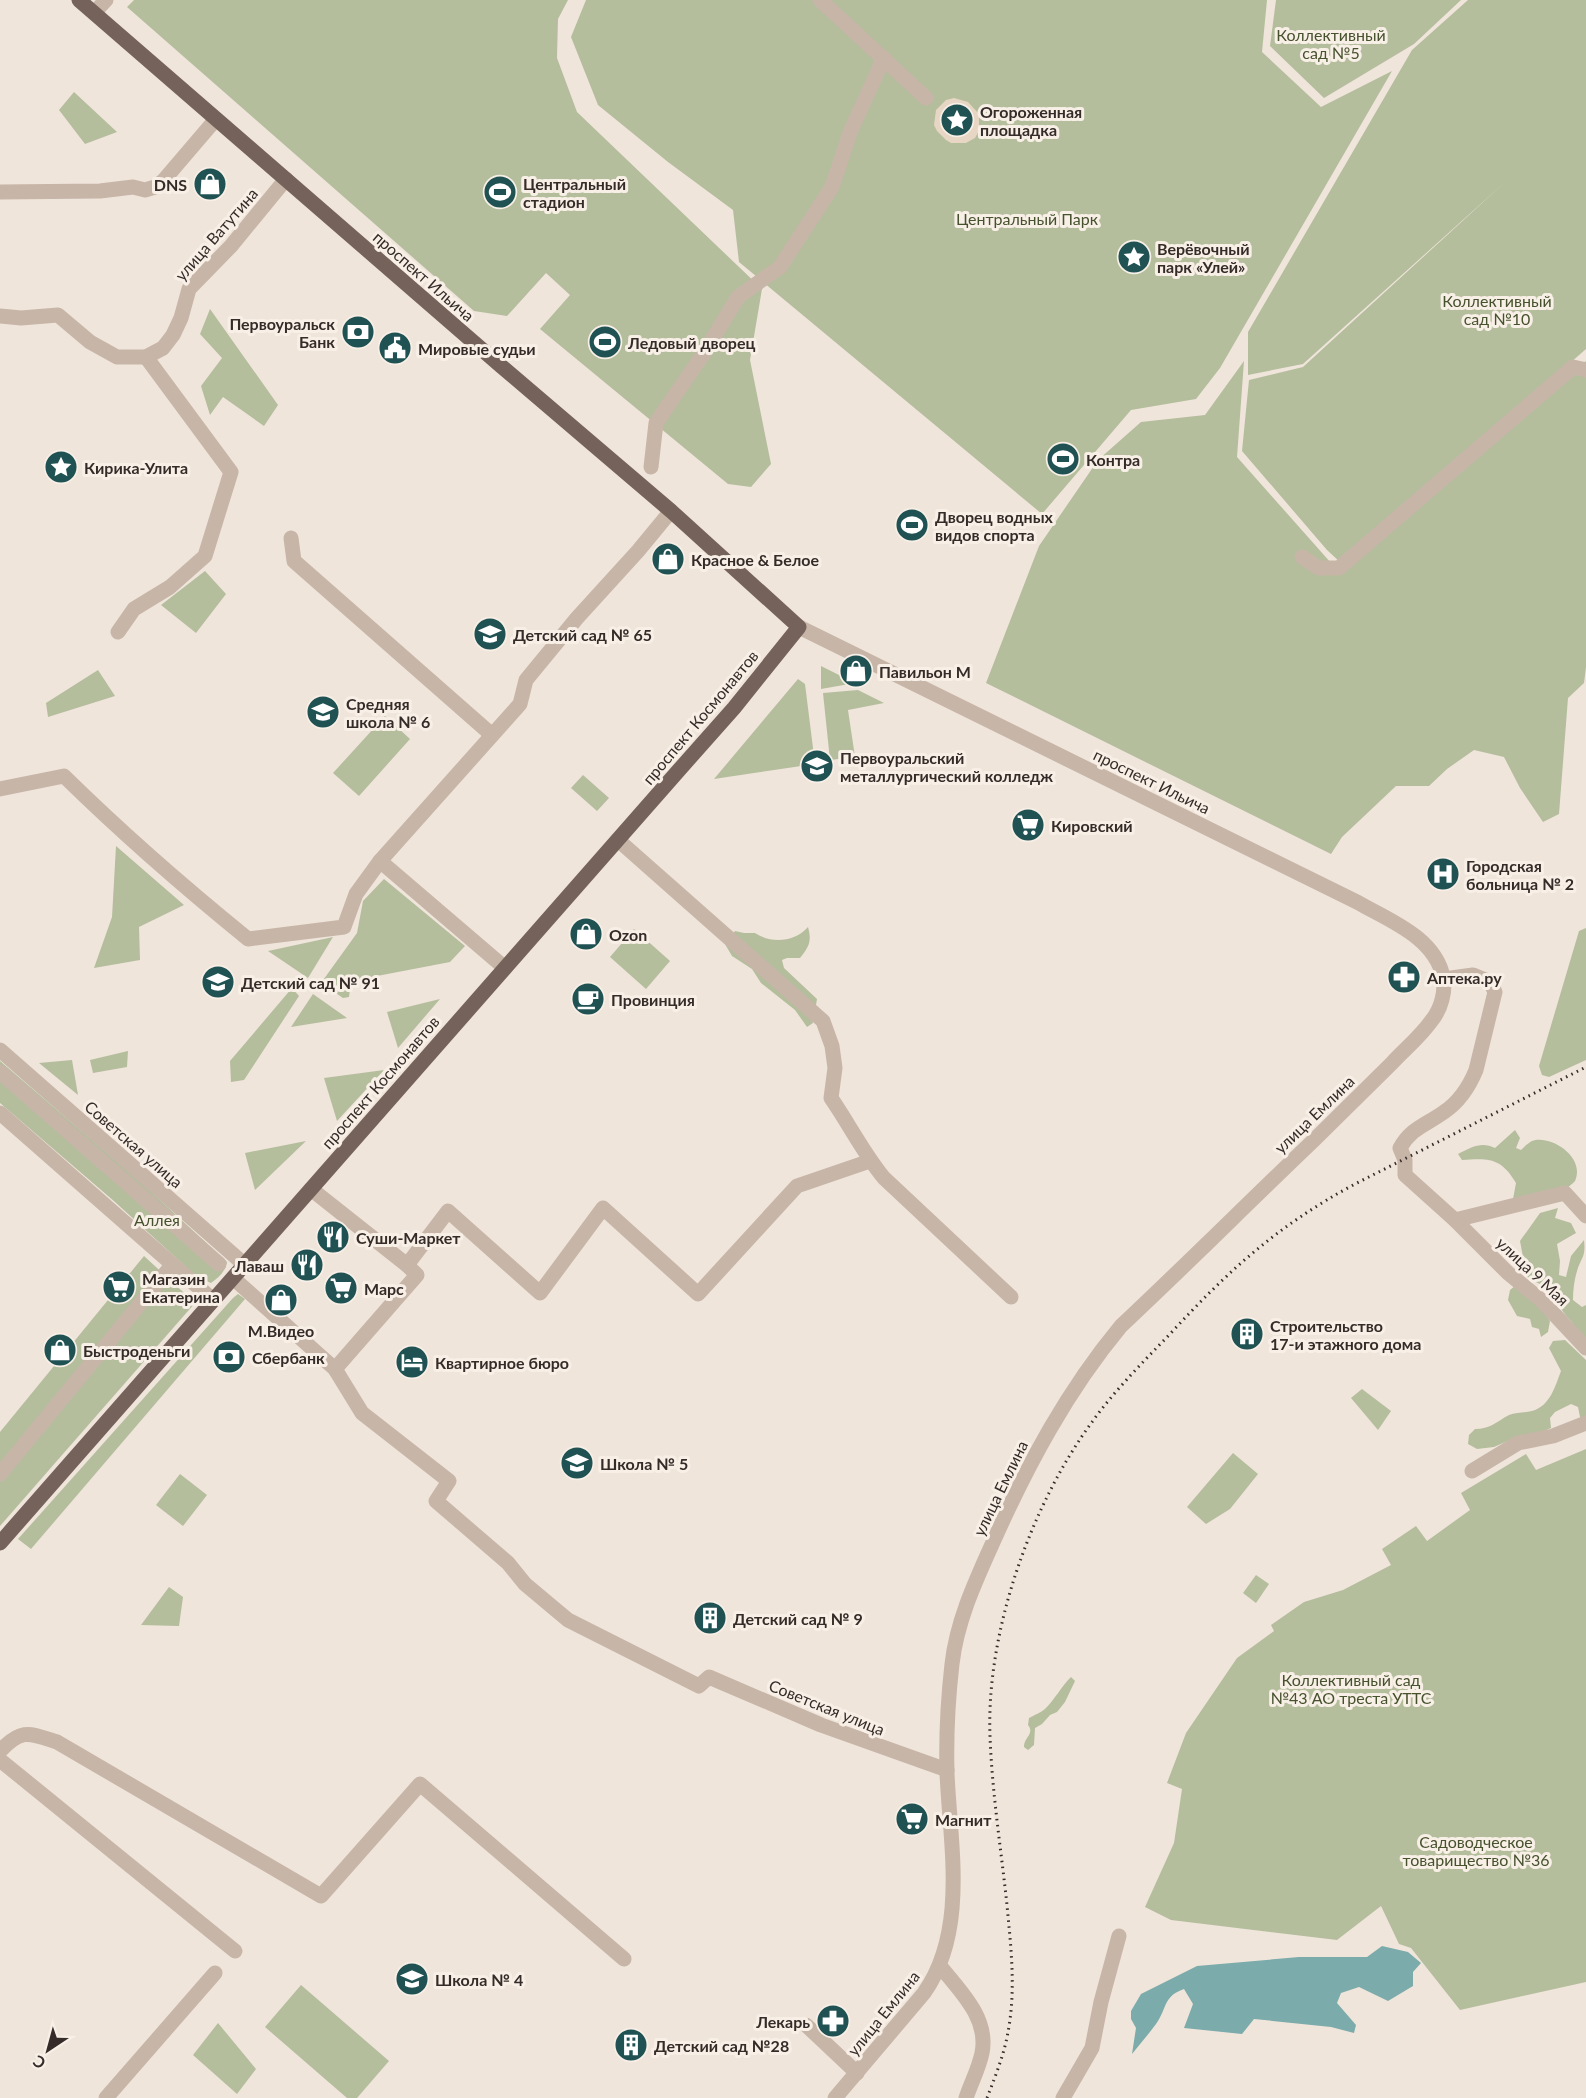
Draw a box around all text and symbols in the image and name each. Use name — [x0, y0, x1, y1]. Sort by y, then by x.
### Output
park label: Коллективный сад №5 — [1276, 25, 1386, 62]
place icon: Огороженная площадка — [939, 102, 975, 138]
place label: Огороженная площадка — [980, 102, 1082, 139]
shop icon: DNS — [192, 166, 228, 202]
sports icon: Центральный стадион — [482, 174, 518, 210]
place label: Центральный стадион — [523, 174, 626, 211]
place label: DNS — [154, 175, 187, 194]
street label: улица Ватутина — [171, 184, 261, 284]
park label: Центральный Парк — [956, 209, 1099, 228]
street label: проспект Ильича — [370, 227, 478, 325]
place icon: Верёвочный парк «Улей» — [1116, 239, 1152, 275]
place label: Верёвочный парк «Улей» — [1157, 239, 1250, 276]
park label: Коллективный сад №10 — [1442, 291, 1552, 328]
place label: Первоуральск Банк — [229, 314, 335, 351]
bank icon: Первоуральск Банк — [340, 314, 376, 350]
sports icon: Ледовый дворец — [587, 324, 623, 360]
public building icon: Мировые судьи — [377, 330, 413, 366]
place label: Ледовый дворец — [627, 333, 755, 352]
place label: Мировые судьи — [418, 339, 536, 358]
sports icon: Контра — [1045, 441, 1081, 477]
place icon: Кирика-Улита — [43, 449, 79, 485]
place label: Контра — [1086, 450, 1140, 469]
place label: Кирика-Улита — [84, 458, 188, 477]
sports icon: Дворец водных видов спорта — [894, 507, 930, 543]
place label: Дворец водных видов спорта — [935, 507, 1054, 544]
shop icon: Красное & Белое — [650, 541, 686, 577]
place label: Красное & Белое — [691, 550, 819, 569]
school or university icon: Детский сад № 65 — [472, 616, 508, 652]
place label: Детский сад № 65 — [513, 625, 652, 644]
street label: проспект Космонавтов — [638, 646, 762, 788]
shop icon: Павильон М — [838, 653, 874, 689]
place label: Павильон М — [879, 662, 971, 681]
school or university icon: Средняя школа № 6 — [305, 694, 341, 730]
place label: Средняя школа № 6 — [346, 694, 430, 731]
street label: проспект Ильича — [1091, 745, 1213, 817]
school or university icon: Первоуральский металлургический колледж — [799, 748, 835, 784]
place label: Первоуральский металлургический колледж — [840, 748, 1053, 785]
supermarket icon: Кировский — [1010, 807, 1046, 843]
place label: Кировский — [1051, 816, 1133, 835]
hospital icon: Городская больница № 2 — [1425, 856, 1461, 892]
place label: Городская больница № 2 — [1466, 856, 1574, 893]
shop icon: Ozon — [568, 916, 604, 952]
place label: Ozon — [609, 925, 647, 944]
pharmacy icon: Аптека.ру — [1386, 959, 1422, 995]
school or university icon: Детский сад № 91 — [200, 964, 236, 1000]
place label: Аптека.ру — [1426, 968, 1502, 987]
place label: Детский сад № 91 — [241, 973, 380, 992]
cafe icon: Провинция — [570, 981, 606, 1017]
place label: Провинция — [611, 990, 695, 1009]
street label: проспект Космонавтов — [317, 1012, 443, 1152]
street label: улица Емлина — [1270, 1071, 1358, 1157]
street label: Советская улица — [81, 1096, 187, 1192]
park label: Аллея — [134, 1210, 180, 1229]
restaurant icon: Суши-Маркет — [315, 1219, 351, 1255]
place label: Суши-Маркет — [356, 1228, 461, 1247]
street label: улица 9 Мая — [1493, 1233, 1573, 1309]
restaurant icon: Лаваш — [289, 1247, 325, 1283]
place label: Лаваш — [234, 1256, 284, 1275]
supermarket icon: Магазин Екатерина — [101, 1269, 137, 1305]
place label: Магазин Екатерина — [142, 1269, 220, 1306]
supermarket icon: Марс — [323, 1270, 359, 1306]
place label: Марс — [364, 1279, 404, 1298]
shop icon: М.Видео — [263, 1282, 299, 1318]
building icon: Строительство 17-и этажного дома — [1229, 1316, 1265, 1352]
place label: Строительство 17-и этажного дома — [1270, 1316, 1421, 1353]
place label: М.Видео — [248, 1321, 314, 1340]
shop icon: Быстроденьги — [42, 1332, 78, 1368]
bank icon: Сбербанк — [211, 1339, 247, 1375]
place label: Быстроденьги — [83, 1341, 190, 1360]
hotel icon: Квартирное бюро — [394, 1344, 430, 1380]
place label: Сбербанк — [252, 1348, 325, 1367]
place label: Квартирное бюро — [435, 1353, 569, 1372]
street label: улица Емлина — [969, 1437, 1031, 1539]
school or university icon: Школа № 5 — [559, 1445, 595, 1481]
place label: Школа № 5 — [600, 1454, 688, 1473]
building icon: Детский сад № 9 — [692, 1600, 728, 1636]
place label: Детский сад № 9 — [733, 1609, 863, 1628]
park label: Коллективный сад №43 АО треста УТТС — [1271, 1670, 1432, 1707]
street label: Советская улица — [766, 1675, 888, 1739]
supermarket icon: Магнит — [894, 1801, 930, 1837]
place label: Магнит — [935, 1810, 992, 1829]
park label: Садоводческое товарищество №36 — [1403, 1832, 1549, 1869]
school or university icon: Школа № 4 — [394, 1961, 430, 1997]
street label: улица Емлина — [843, 1967, 923, 2059]
place label: Школа № 4 — [435, 1970, 523, 1989]
pharmacy icon: Лекарь — [815, 2003, 851, 2039]
place label: Лекарь — [755, 2012, 810, 2031]
north arrow — [18, 2020, 78, 2080]
building icon: Детский сад №28 — [613, 2027, 649, 2063]
place label: Детский сад №28 — [654, 2036, 789, 2055]
text: С — [29, 2052, 49, 2073]

